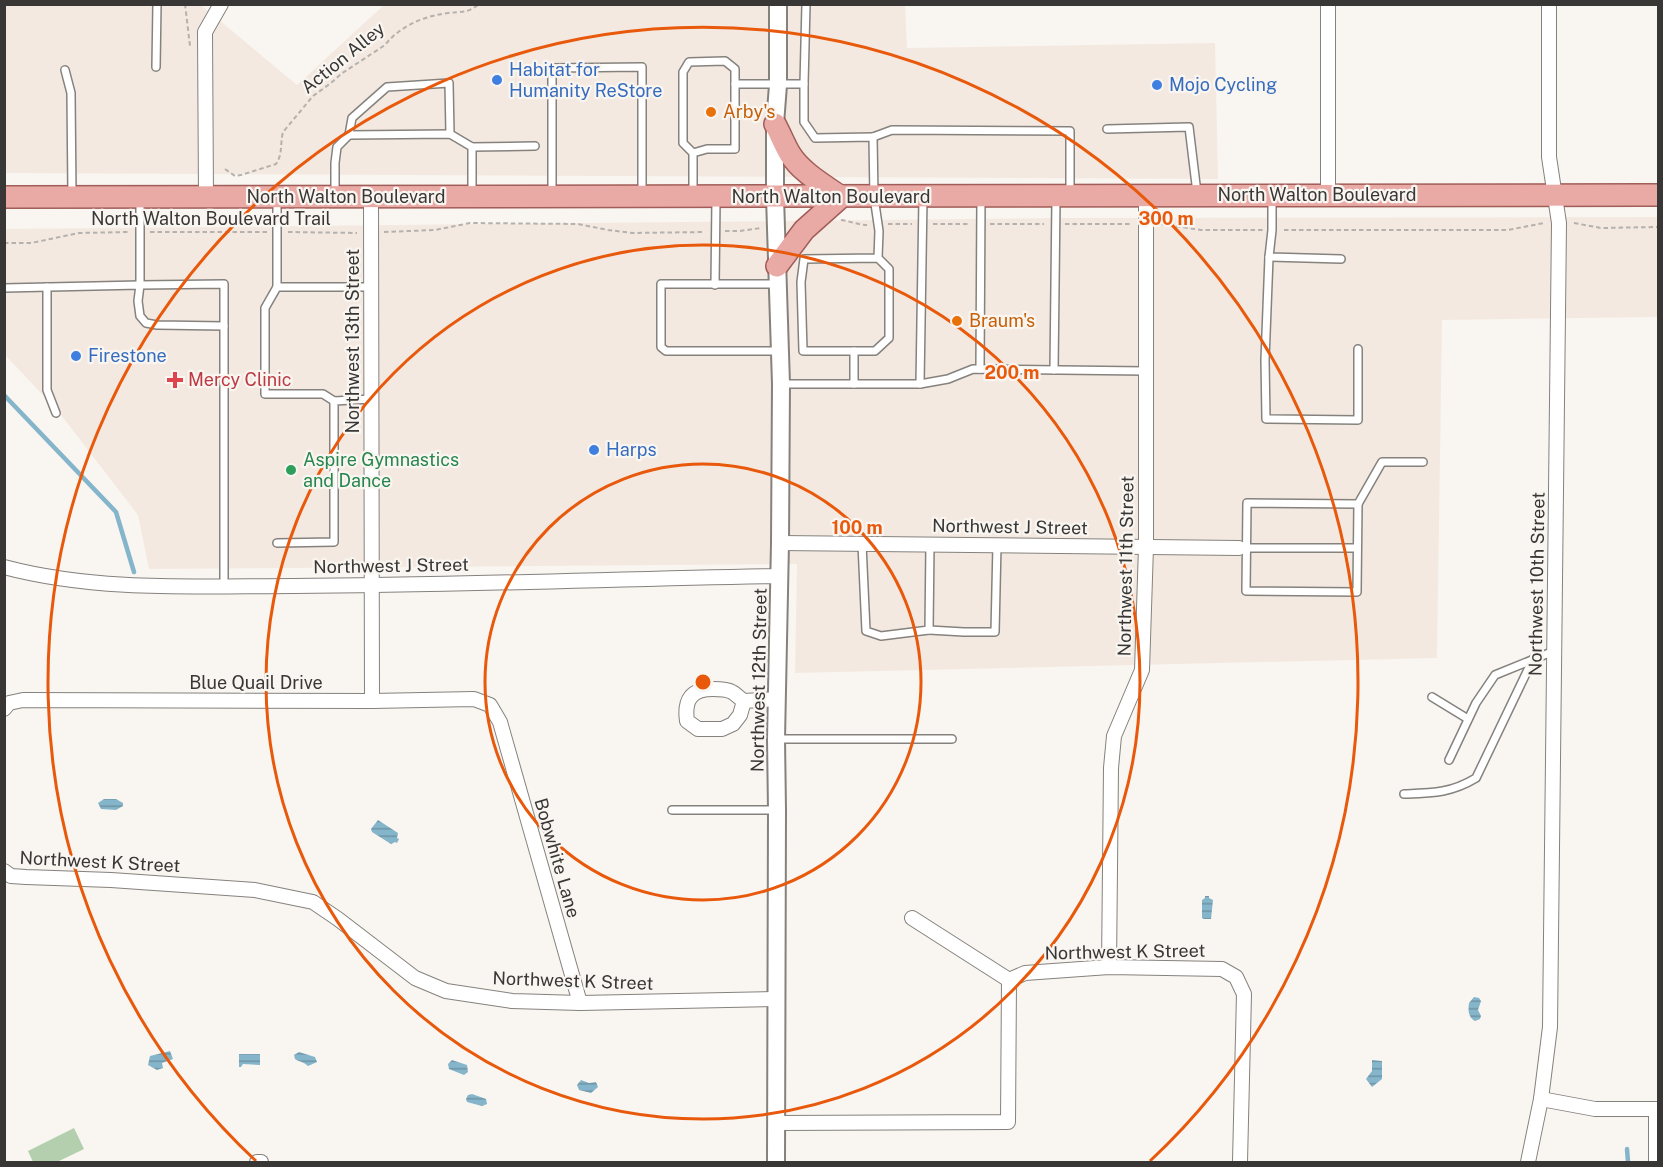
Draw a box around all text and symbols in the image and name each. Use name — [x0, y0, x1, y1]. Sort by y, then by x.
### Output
street label: Action Alley — [297, 17, 389, 98]
place label: Habitat for Humanity ReStore — [509, 59, 662, 101]
marker: Habitat for Humanity ReStore — [490, 73, 504, 87]
place label: Mojo Cycling — [1169, 74, 1277, 95]
marker: Mojo Cycling — [1150, 78, 1164, 92]
place label: Arby's — [723, 101, 775, 122]
marker: Arby's — [704, 105, 718, 119]
street label: North Walton Boulevard — [1218, 184, 1416, 205]
street label: North Walton Boulevard — [247, 186, 445, 207]
street label: North Walton Boulevard — [732, 186, 930, 207]
street label: North Walton Boulevard Trail — [91, 208, 331, 229]
text: 300 m — [1138, 208, 1194, 229]
street label: Northwest 13th Street — [342, 249, 363, 433]
place label: Braum's — [969, 310, 1035, 331]
marker: Braum's — [950, 314, 964, 328]
place label: Firestone — [88, 345, 167, 366]
marker: Firestone — [69, 349, 83, 363]
text: 200 m — [985, 362, 1039, 383]
place label: Mercy Clinic — [188, 369, 291, 390]
marker: Mercy Clinic — [166, 371, 184, 389]
place label: Harps — [606, 439, 657, 460]
marker: Harps — [587, 443, 601, 457]
place label: Aspire Gymnastics and Dance — [303, 449, 459, 491]
marker: Aspire Gymnastics and Dance — [284, 463, 298, 477]
street label: Northwest 11th Street — [1113, 475, 1138, 657]
street label: Northwest 10th Street — [1524, 492, 1549, 676]
street label: Northwest J Street — [932, 515, 1088, 538]
text: 100 m — [831, 517, 883, 538]
street label: Northwest J Street — [313, 554, 469, 577]
street label: Northwest 12th Street — [746, 588, 771, 772]
street label: Blue Quail Drive — [189, 672, 323, 693]
centre of rings — [693, 672, 713, 692]
street label: Bobwhite Lane — [530, 796, 585, 920]
street label: Northwest K Street — [19, 847, 181, 876]
street label: Northwest K Street — [1044, 940, 1206, 963]
street label: Northwest K Street — [492, 967, 654, 994]

